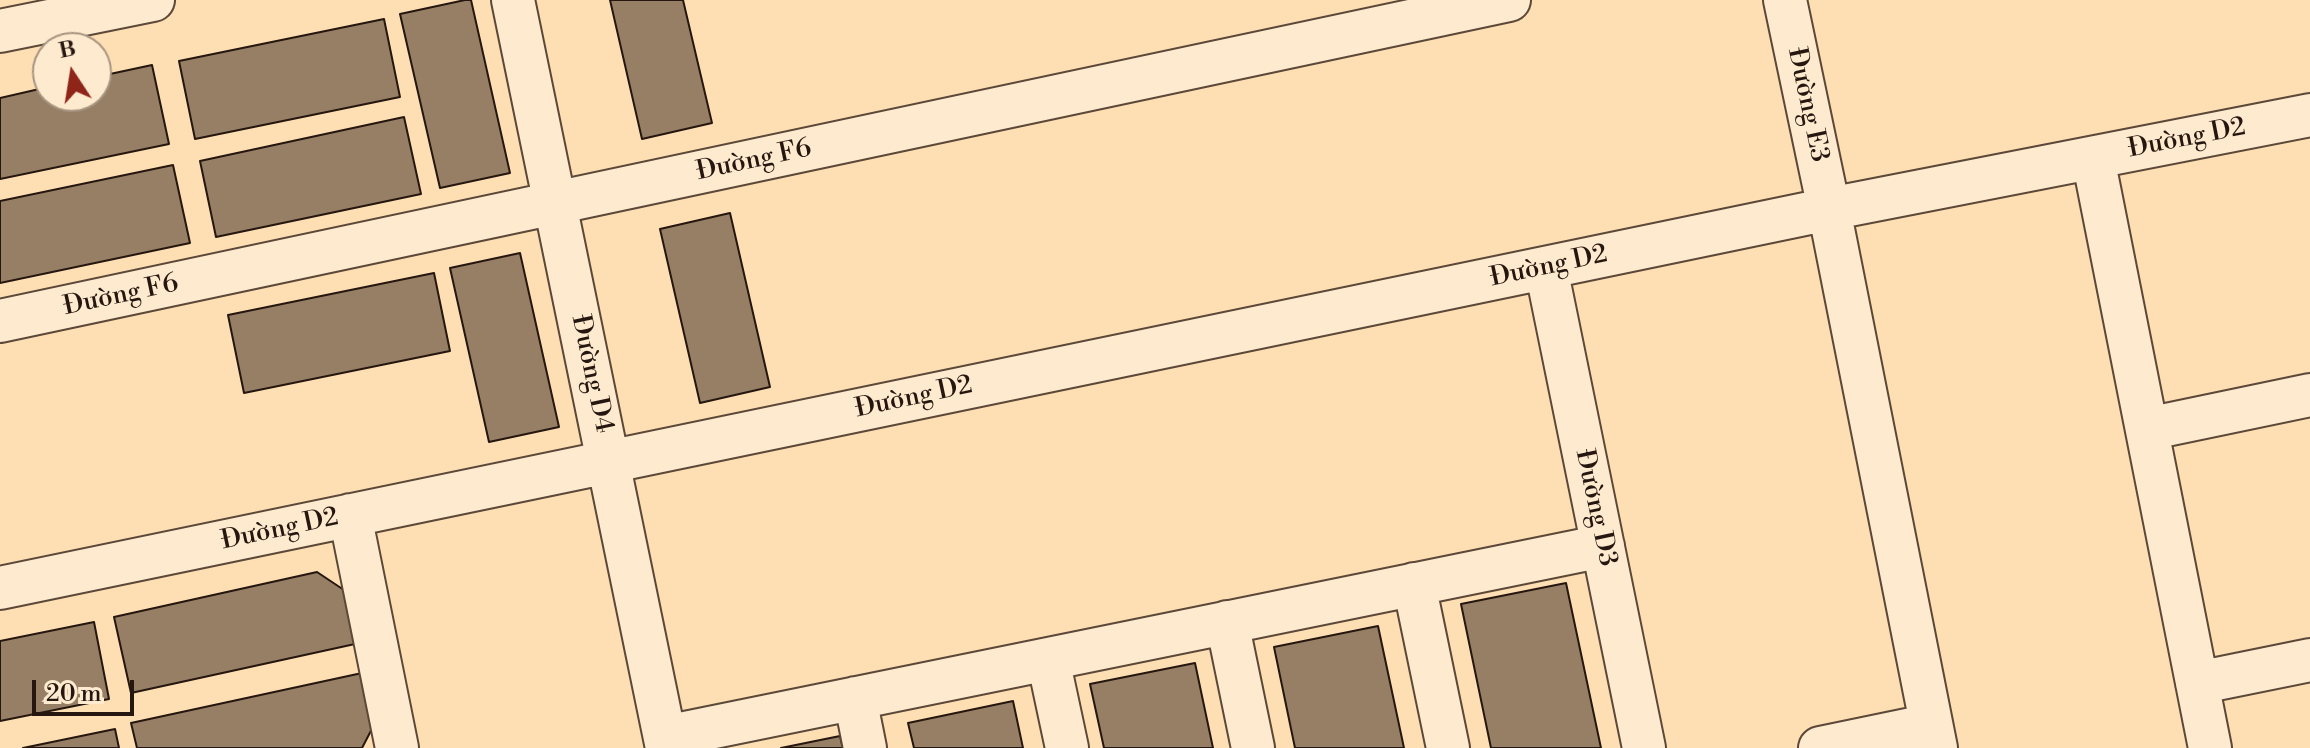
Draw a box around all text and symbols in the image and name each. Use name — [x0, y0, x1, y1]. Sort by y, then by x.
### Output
north arrow — [32, 32, 112, 112]
text: B — [56, 35, 78, 65]
street label: Đường E3 — [1780, 45, 1834, 165]
street label: Đường D2 — [2126, 112, 2248, 166]
street label: Đường F6 — [694, 134, 814, 188]
street label: Đường D2 — [1488, 239, 1610, 295]
street label: Đường F6 — [61, 269, 181, 323]
street label: Đường D4 — [563, 312, 619, 436]
street label: Đường D2 — [853, 370, 975, 426]
street label: Đường D3 — [1567, 447, 1623, 569]
street label: Đường D2 — [219, 502, 341, 558]
scale bar — [36, 664, 138, 714]
text: 20 m — [46, 679, 102, 709]

